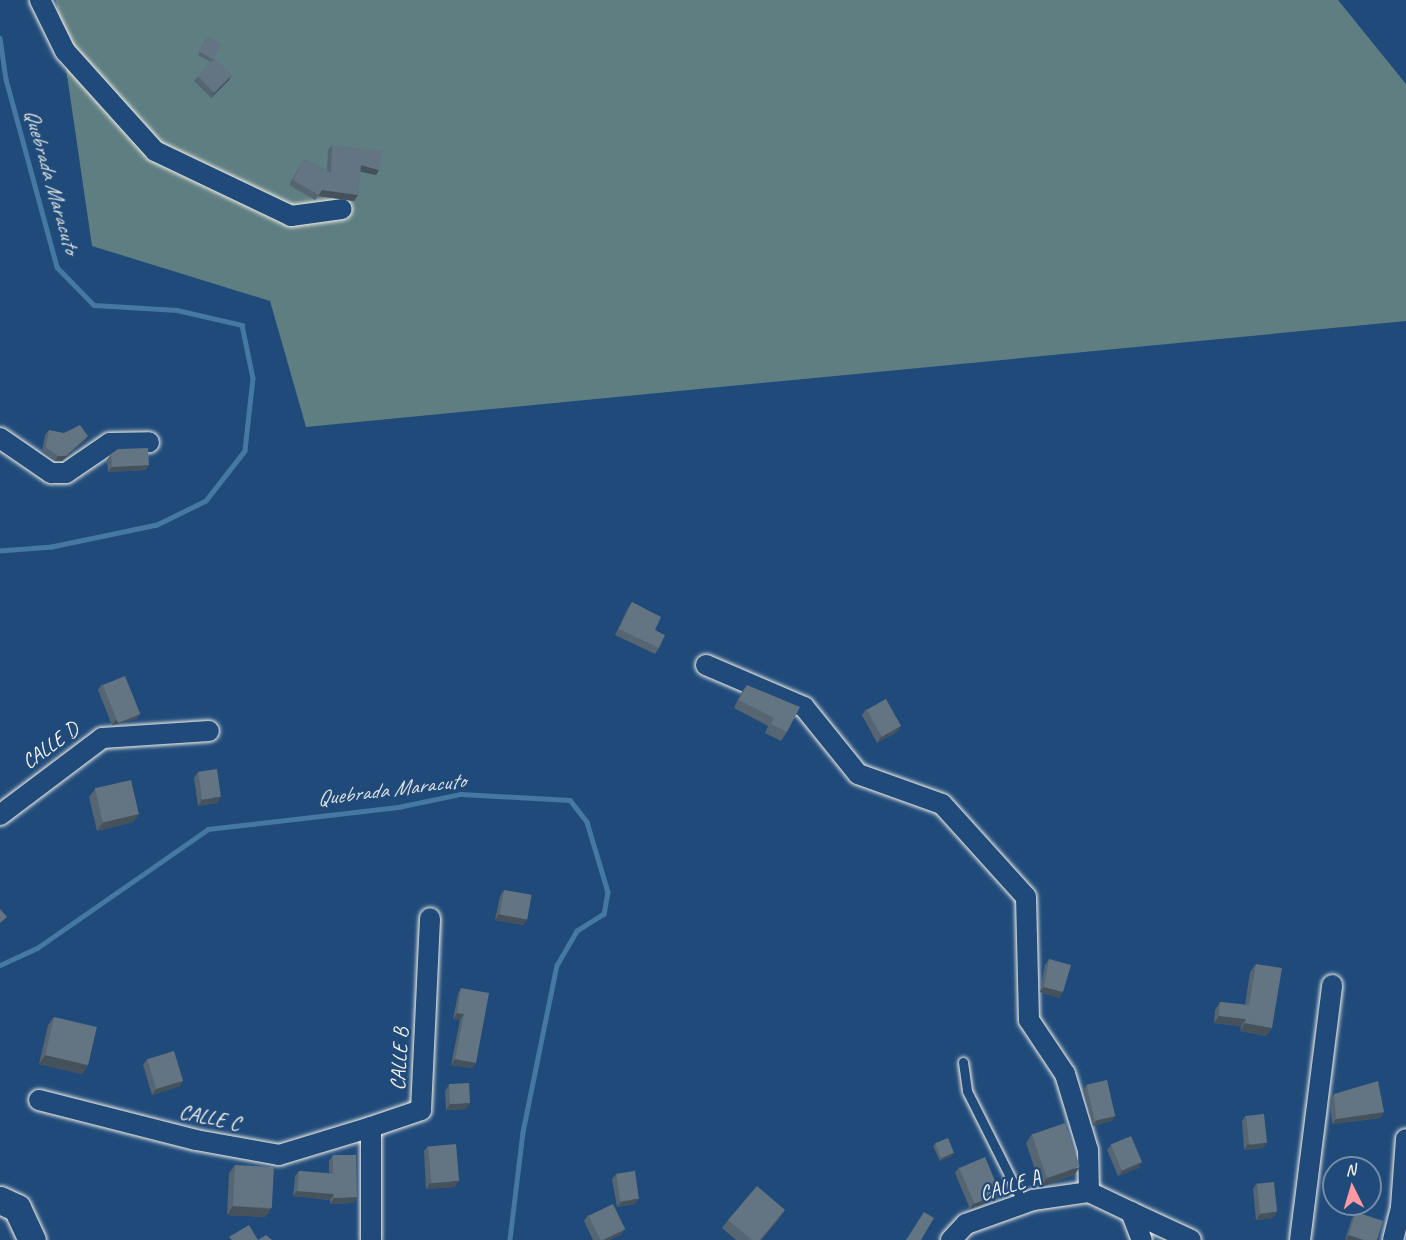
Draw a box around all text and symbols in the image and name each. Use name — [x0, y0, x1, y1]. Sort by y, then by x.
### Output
water label: Quebrada Maracuto — [18, 105, 84, 257]
street label: CALLE D — [17, 716, 83, 774]
water label: Quebrada Maracuto — [315, 768, 467, 812]
street label: CALLE B — [385, 1027, 413, 1091]
street label: CALLE C — [177, 1098, 243, 1136]
north arrow — [1322, 1156, 1382, 1216]
text: N — [1345, 1160, 1356, 1180]
street label: CALLE A — [976, 1164, 1044, 1206]

